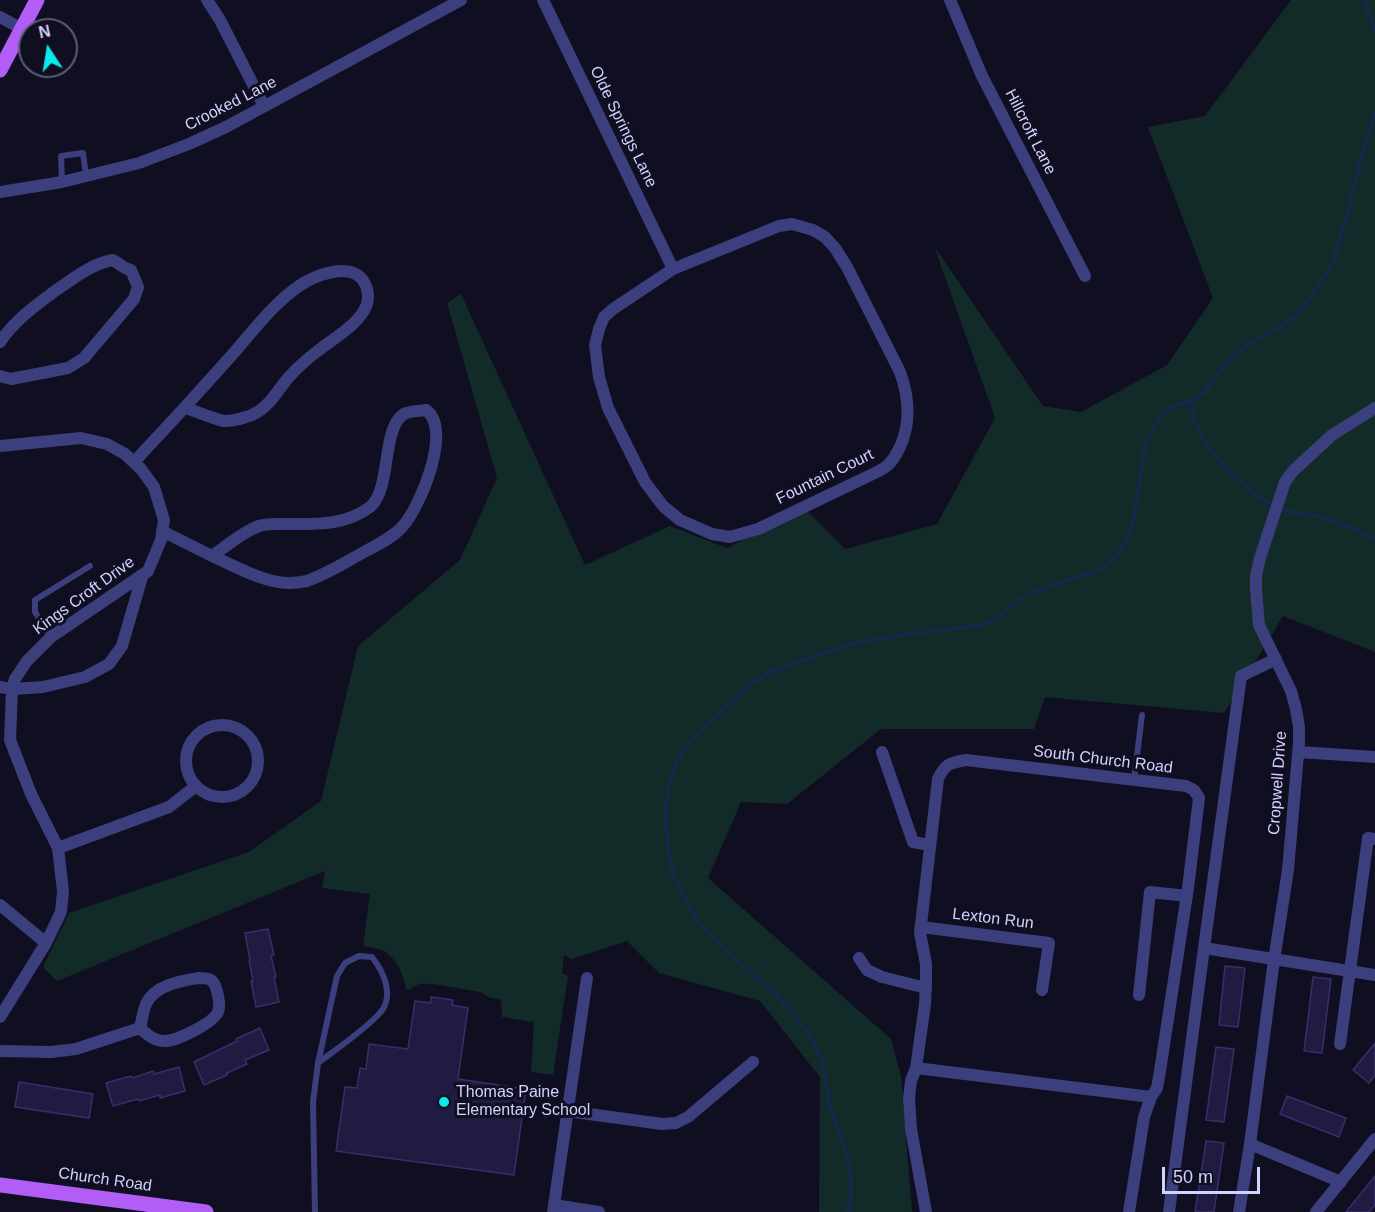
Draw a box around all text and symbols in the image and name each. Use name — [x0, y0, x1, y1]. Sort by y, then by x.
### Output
north arrow — [18, 18, 78, 78]
text: N — [37, 22, 52, 41]
street label: Olde Springs Lane — [585, 63, 661, 191]
street label: Crooked Lane — [182, 73, 280, 135]
street label: Hillcroft Lane — [1000, 86, 1060, 178]
street label: Fountain Court — [773, 445, 877, 509]
street label: Kings Croft Drive — [29, 553, 139, 639]
street label: Cropwell Drive — [1265, 730, 1291, 836]
street label: South Church Road — [1032, 742, 1174, 778]
street label: Lexton Run — [951, 904, 1035, 934]
place label: Thomas Paine Elementary School — [456, 1083, 590, 1121]
marker: Thomas Paine Elementary School — [437, 1095, 451, 1109]
scale bar — [1165, 1155, 1262, 1193]
street label: Church Road — [57, 1164, 153, 1196]
text: 50 m — [1173, 1167, 1213, 1187]

